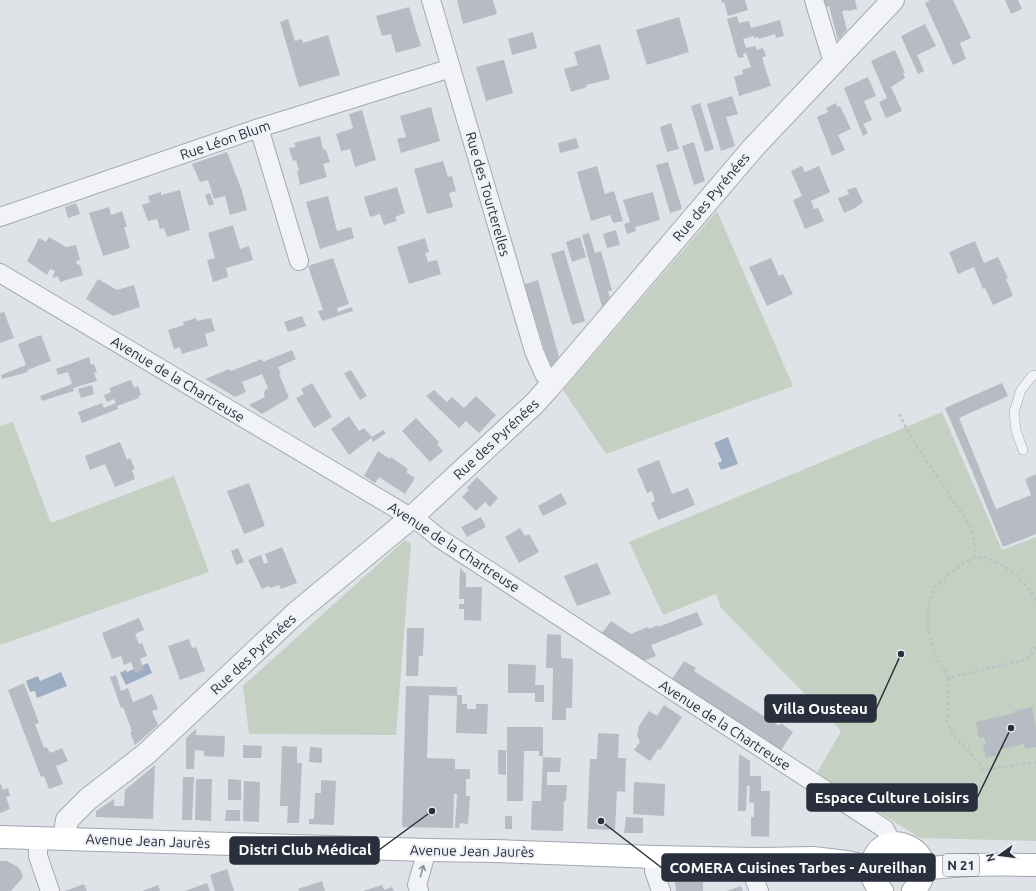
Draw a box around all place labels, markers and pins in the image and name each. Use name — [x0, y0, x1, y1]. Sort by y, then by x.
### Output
callout: Villa Ousteau — [765, 695, 876, 722]
callout: Espace Culture Loisirs — [807, 784, 977, 811]
callout: Distri Club Médical — [230, 837, 379, 864]
callout: COMERA Cuisines Tarbes - Aureilhan — [662, 854, 935, 881]

